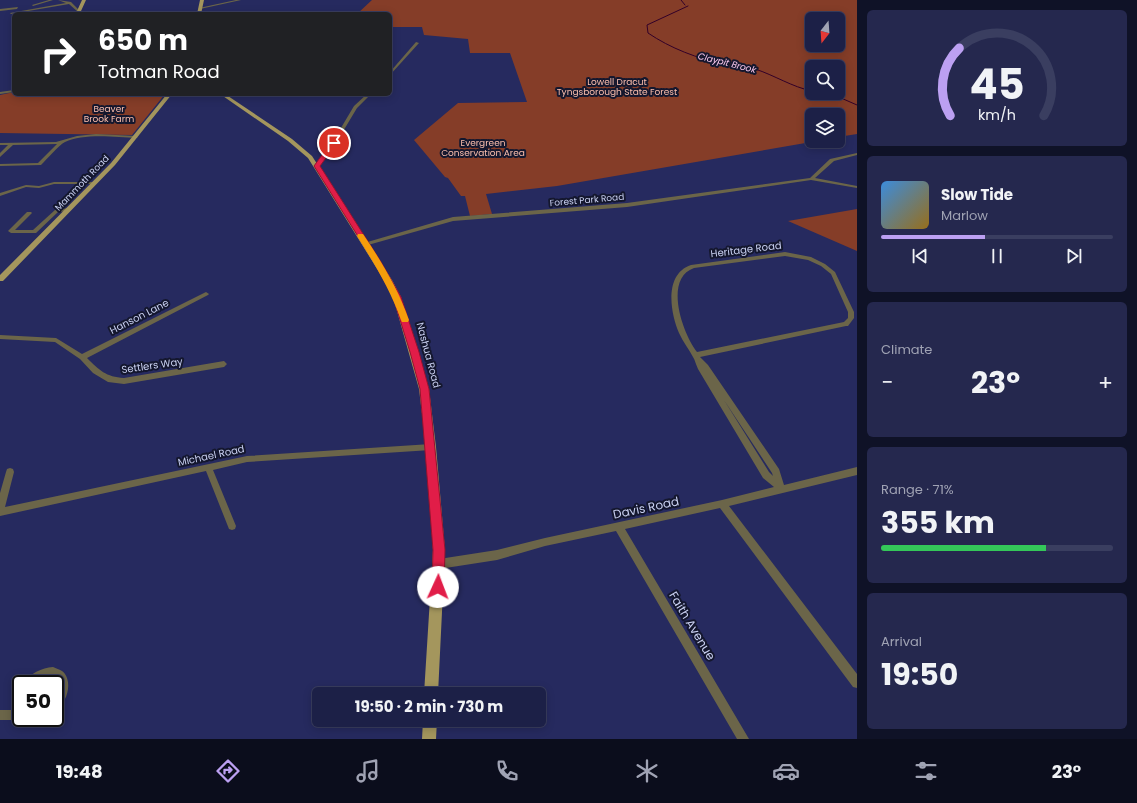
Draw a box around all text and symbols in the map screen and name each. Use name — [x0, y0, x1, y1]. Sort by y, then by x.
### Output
north arrow — [805, 12, 845, 52]
map controls — [805, 12, 845, 148]
text: 650 m — [98, 21, 188, 60]
icon: right — [32, 28, 84, 80]
water label: Claypit Brook — [697, 50, 758, 76]
text: 45 — [969, 55, 1025, 114]
text: Totman Road — [98, 59, 220, 84]
button: search — [805, 60, 845, 100]
park label: Lowell Dracut Tyngsborough State Forest — [557, 76, 677, 98]
park label: Beaver Brook Farm — [84, 103, 134, 125]
text: km/h — [978, 104, 1016, 124]
button: layers — [805, 108, 845, 148]
pin — [317, 126, 351, 160]
icon: arrive — [323, 132, 345, 154]
park label: Evergreen Conservation Area — [441, 137, 525, 159]
street label: Mammoth Road — [52, 153, 112, 213]
text: Slow Tide — [941, 184, 1013, 205]
street label: Forest Park Road — [549, 191, 625, 209]
text: Marlow — [941, 206, 988, 225]
street label: Heritage Road — [710, 238, 782, 261]
icon: previous — [909, 245, 931, 267]
icon: pause — [986, 245, 1008, 267]
icon: next — [1063, 245, 1085, 267]
street label: Hanson Lane — [107, 295, 171, 338]
street label: Nashua Road — [413, 321, 444, 390]
text: Climate — [881, 340, 932, 359]
street label: Settlers Way — [120, 354, 184, 377]
text: 23° — [971, 361, 1020, 404]
text: − — [881, 367, 893, 398]
text: + — [1098, 367, 1113, 398]
street label: Michael Road — [176, 441, 246, 470]
text: Range · 71% — [881, 480, 954, 499]
street label: Davis Road — [611, 492, 680, 523]
text: 355 km — [881, 501, 995, 544]
position arrow — [417, 566, 459, 608]
street label: Faith Avenue — [665, 588, 720, 663]
text: Arrival — [881, 632, 922, 651]
text: 19:50 — [881, 653, 958, 696]
speed limit sign: 50 — [12, 675, 64, 727]
text: 19:50 · 2 min · 730 m — [355, 696, 503, 717]
icon: directions — [214, 757, 242, 785]
icon: music — [354, 757, 382, 785]
icon: phone — [493, 757, 521, 785]
icon: climate — [633, 757, 661, 785]
icon: car — [772, 757, 800, 785]
icon: filters — [912, 757, 940, 785]
text: 19:48 — [56, 759, 103, 784]
text: 23° — [1052, 759, 1081, 784]

